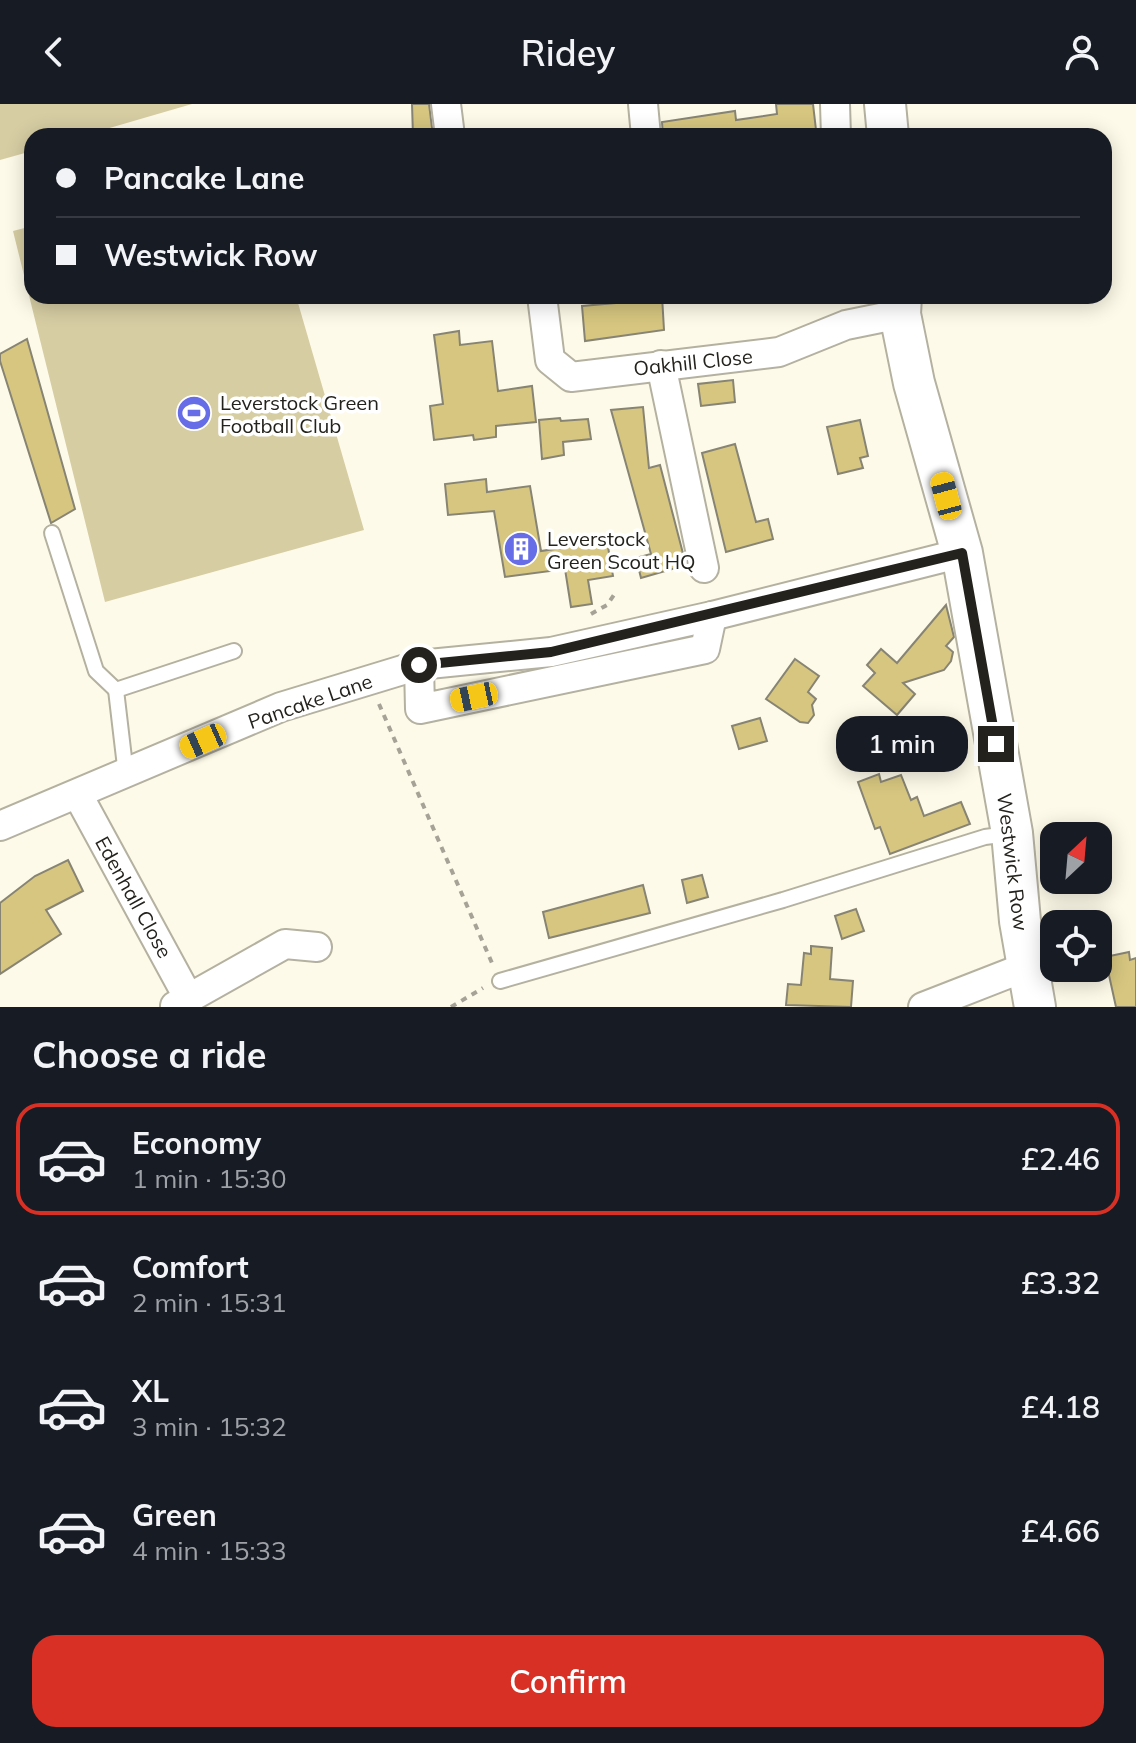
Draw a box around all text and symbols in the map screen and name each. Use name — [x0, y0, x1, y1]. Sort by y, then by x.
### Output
icon: back — [32, 30, 76, 74]
text: Ridey — [521, 30, 615, 75]
icon: person — [1060, 30, 1104, 74]
text: Pancake Lane — [104, 159, 304, 197]
text: Westwick Row — [104, 236, 318, 274]
street label: Oakhill Close — [632, 343, 754, 381]
place label: Leverstock Green Football Club — [220, 390, 379, 438]
sports icon: Leverstock Green Football Club — [175, 394, 213, 432]
car — [928, 470, 964, 522]
place label: Leverstock Green Scout HQ — [547, 526, 696, 574]
building icon: Leverstock Green Scout HQ — [502, 530, 540, 568]
route start — [401, 647, 437, 683]
street label: Pancake Lane — [245, 668, 375, 734]
car — [448, 680, 500, 714]
callout: 1 min — [836, 716, 968, 772]
car — [176, 720, 230, 762]
route end — [978, 726, 1014, 762]
text: 1 min — [868, 727, 936, 760]
street label: Westwick Row — [992, 792, 1034, 932]
north arrow — [1040, 822, 1112, 894]
map controls — [1040, 822, 1112, 982]
street label: Edenhall Close — [90, 832, 178, 962]
button: locate — [1040, 910, 1112, 982]
text: Choose a ride — [32, 1032, 266, 1077]
icon: car — [36, 1123, 108, 1195]
text: Economy — [132, 1124, 261, 1162]
text: £2.46 — [1021, 1140, 1100, 1178]
text: 1 min · 15:30 — [132, 1162, 287, 1195]
icon: car — [36, 1247, 108, 1319]
text: Comfort — [132, 1248, 249, 1286]
text: £3.32 — [1021, 1264, 1100, 1302]
text: 2 min · 15:31 — [132, 1286, 287, 1319]
icon: car — [36, 1371, 108, 1443]
text: XL — [132, 1372, 169, 1410]
text: £4.18 — [1021, 1388, 1100, 1426]
text: 3 min · 15:32 — [132, 1410, 287, 1443]
icon: car — [36, 1495, 108, 1567]
text: Green — [132, 1496, 217, 1534]
text: £4.66 — [1021, 1512, 1100, 1550]
text: 4 min · 15:33 — [132, 1534, 287, 1567]
button: Confirm — [32, 1635, 1104, 1727]

